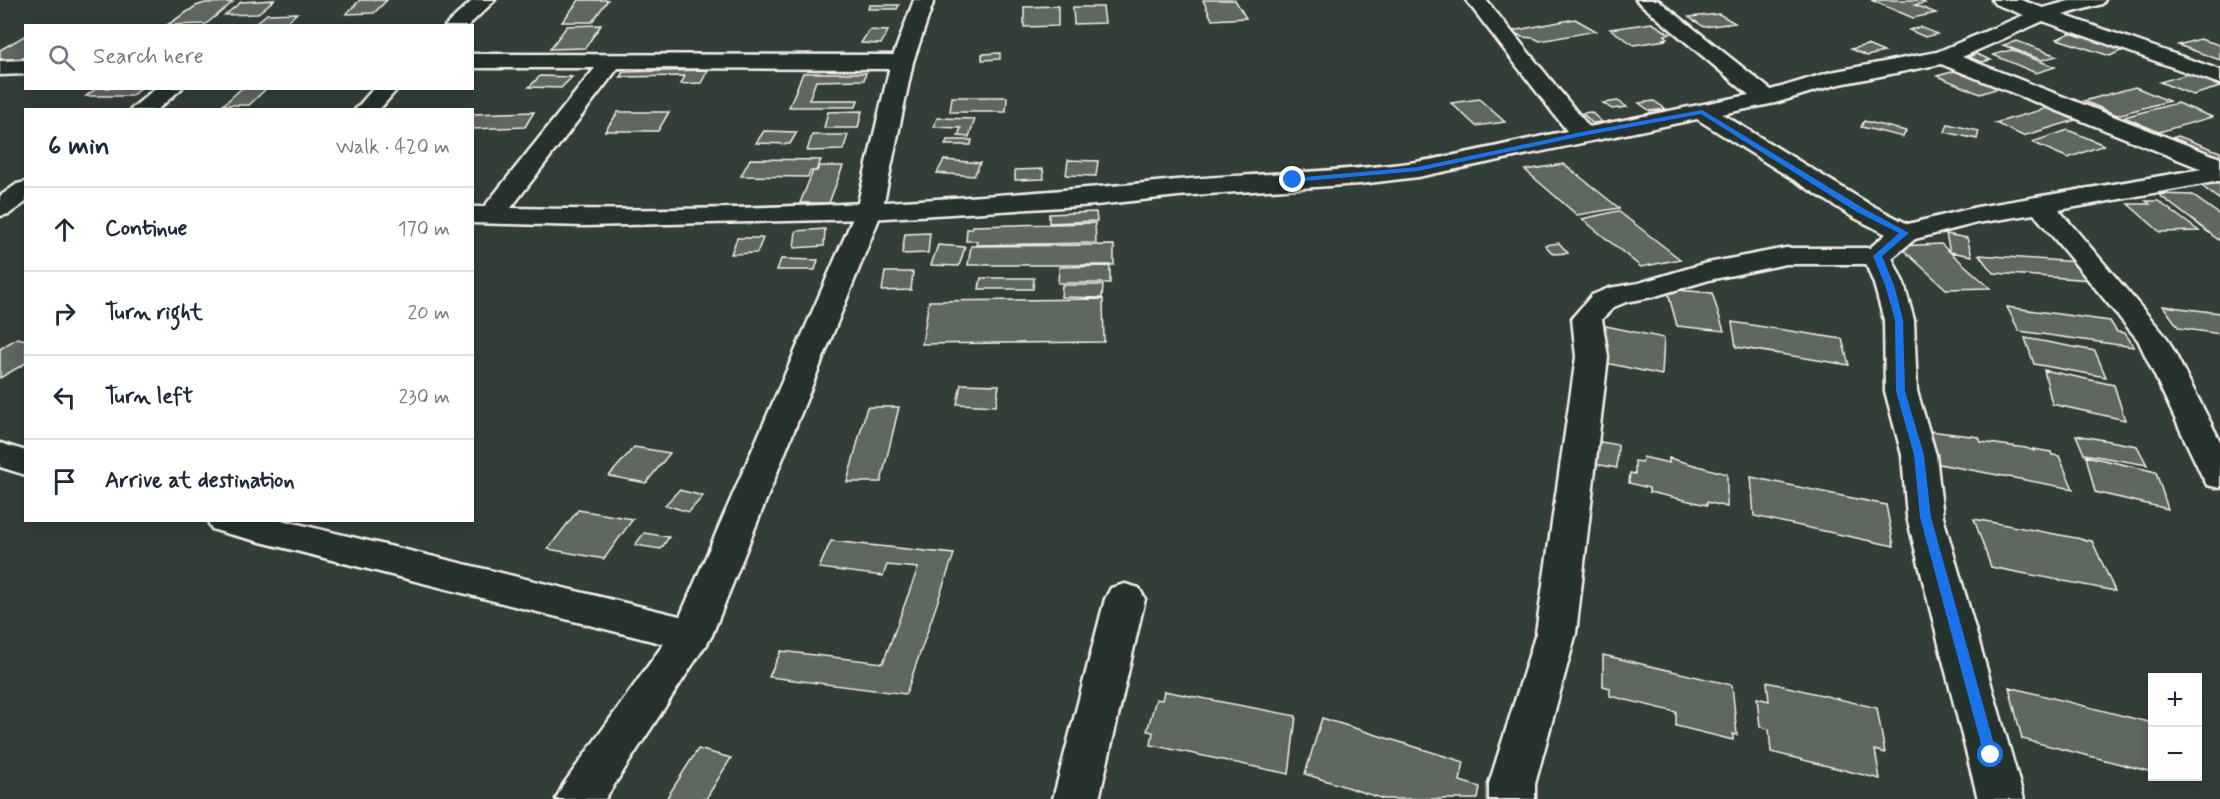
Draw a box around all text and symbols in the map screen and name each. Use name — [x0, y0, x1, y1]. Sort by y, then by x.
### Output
search box — [24, 24, 474, 90]
icon: search — [45, 41, 78, 74]
text: Search here — [93, 43, 204, 71]
text: 6 min — [48, 130, 110, 164]
text: Walk · 420 m — [336, 134, 450, 161]
route end — [1279, 166, 1305, 192]
icon: ahead — [48, 213, 81, 246]
text: Continue — [105, 215, 187, 243]
text: 170 m — [398, 216, 450, 243]
icon: right — [48, 297, 81, 330]
text: Turn right — [105, 299, 203, 327]
text: 20 m — [407, 300, 450, 327]
icon: left — [48, 381, 81, 414]
text: Turn left — [105, 383, 193, 411]
text: 230 m — [398, 384, 450, 411]
icon: arrive — [48, 465, 81, 498]
text: Arrive at destination — [105, 467, 295, 495]
map controls — [2148, 673, 2202, 781]
button: + — [2148, 673, 2202, 727]
button: − — [2148, 727, 2202, 781]
route start — [1977, 741, 2003, 767]

